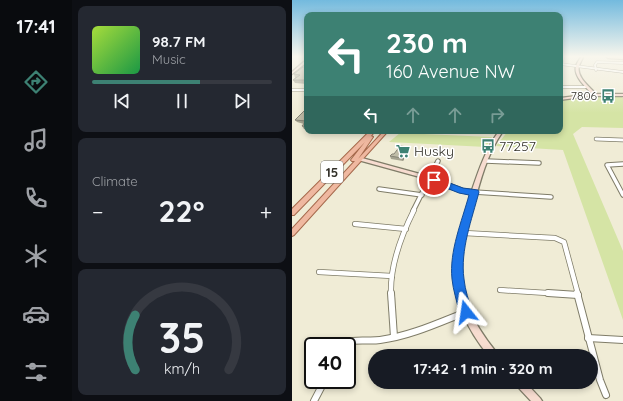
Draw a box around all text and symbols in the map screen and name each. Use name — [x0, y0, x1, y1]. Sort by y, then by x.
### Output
text: 17:41 — [17, 15, 55, 38]
text: 230 m — [386, 25, 468, 60]
icon: left — [320, 28, 372, 80]
text: 98.7 FM — [152, 32, 206, 51]
text: Music — [152, 51, 186, 67]
text: 160 Avenue NW — [386, 60, 515, 83]
icon: directions — [22, 68, 50, 96]
place label: 7806 — [571, 88, 598, 103]
bus stop icon: 7806 — [600, 88, 616, 104]
icon: previous — [111, 90, 133, 112]
icon: pause — [171, 90, 193, 112]
icon: next — [231, 90, 253, 112]
icon: left — [360, 104, 382, 126]
icon: ahead — [402, 104, 424, 126]
icon: ahead — [444, 104, 466, 126]
icon: right — [486, 104, 508, 126]
icon: music — [22, 126, 50, 154]
place label: 77257 — [499, 137, 536, 155]
bus stop icon: 77257 — [480, 138, 496, 154]
place label: Husky — [414, 142, 454, 160]
supermarket icon: Husky — [395, 143, 411, 159]
road number: 15 — [321, 161, 343, 183]
pin — [417, 163, 451, 197]
icon: arrive — [423, 169, 445, 191]
text: Climate — [92, 173, 138, 189]
icon: phone — [22, 184, 50, 212]
text: 22° — [159, 192, 204, 230]
text: − — [92, 198, 103, 226]
text: + — [260, 198, 272, 226]
icon: climate — [22, 242, 50, 270]
position arrow — [445, 291, 487, 333]
icon: car — [22, 300, 50, 328]
text: 35 — [159, 311, 205, 363]
speed limit sign: 40 — [304, 337, 356, 389]
icon: filters — [22, 358, 50, 386]
text: 17:42 · 1 min · 320 m — [413, 359, 553, 378]
text: km/h — [164, 360, 200, 378]

